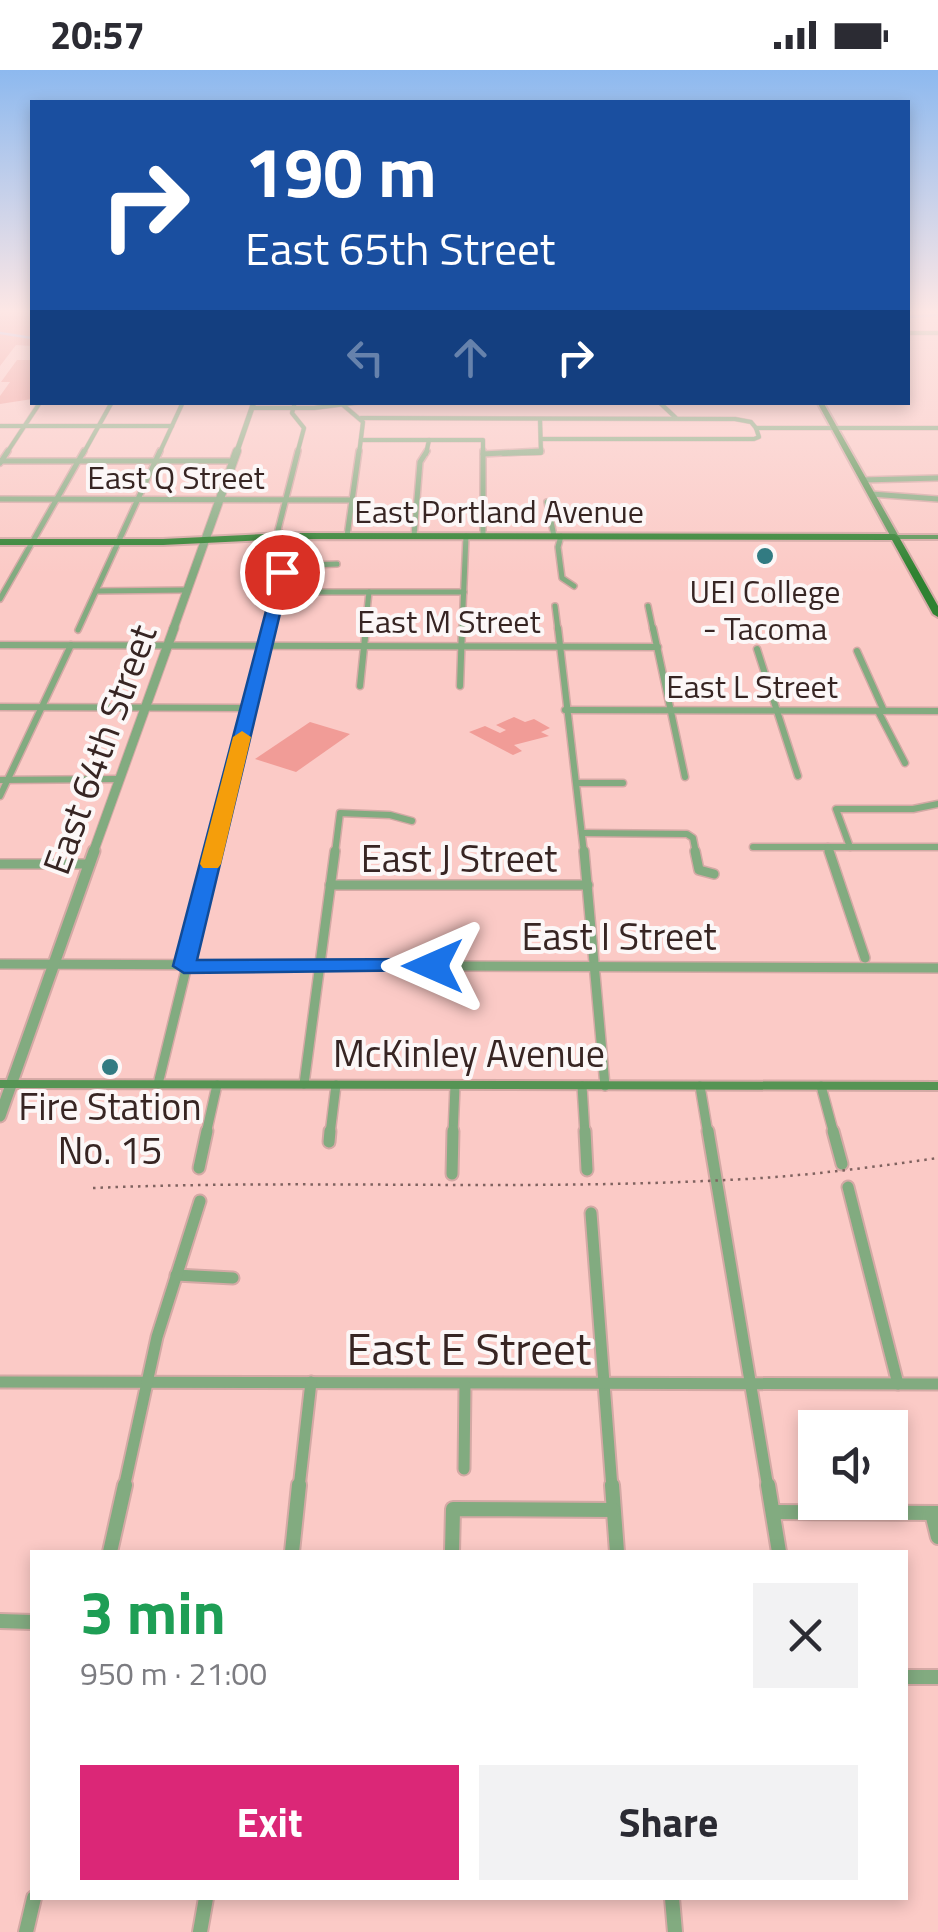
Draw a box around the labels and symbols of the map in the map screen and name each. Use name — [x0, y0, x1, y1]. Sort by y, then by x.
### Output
street label: East Q Street — [87, 453, 265, 501]
street label: East Portland Avenue — [354, 487, 644, 535]
pin — [240, 530, 325, 615]
marker: UEI College - Tacoma — [754, 545, 776, 567]
place label: UEI College - Tacoma — [690, 567, 840, 652]
street label: East M Street — [357, 597, 541, 645]
street label: East 64th Street — [27, 616, 171, 882]
street label: East L Street — [666, 662, 838, 710]
street label: East J Street — [361, 829, 557, 887]
street label: East I Street — [521, 907, 717, 965]
position arrow — [381, 914, 485, 1018]
street label: McKinley Avenue — [333, 1024, 605, 1082]
marker: Fire Station No. 15 — [99, 1056, 121, 1078]
place label: Fire Station No. 15 — [18, 1077, 202, 1179]
street label: East E Street — [347, 1314, 592, 1382]

